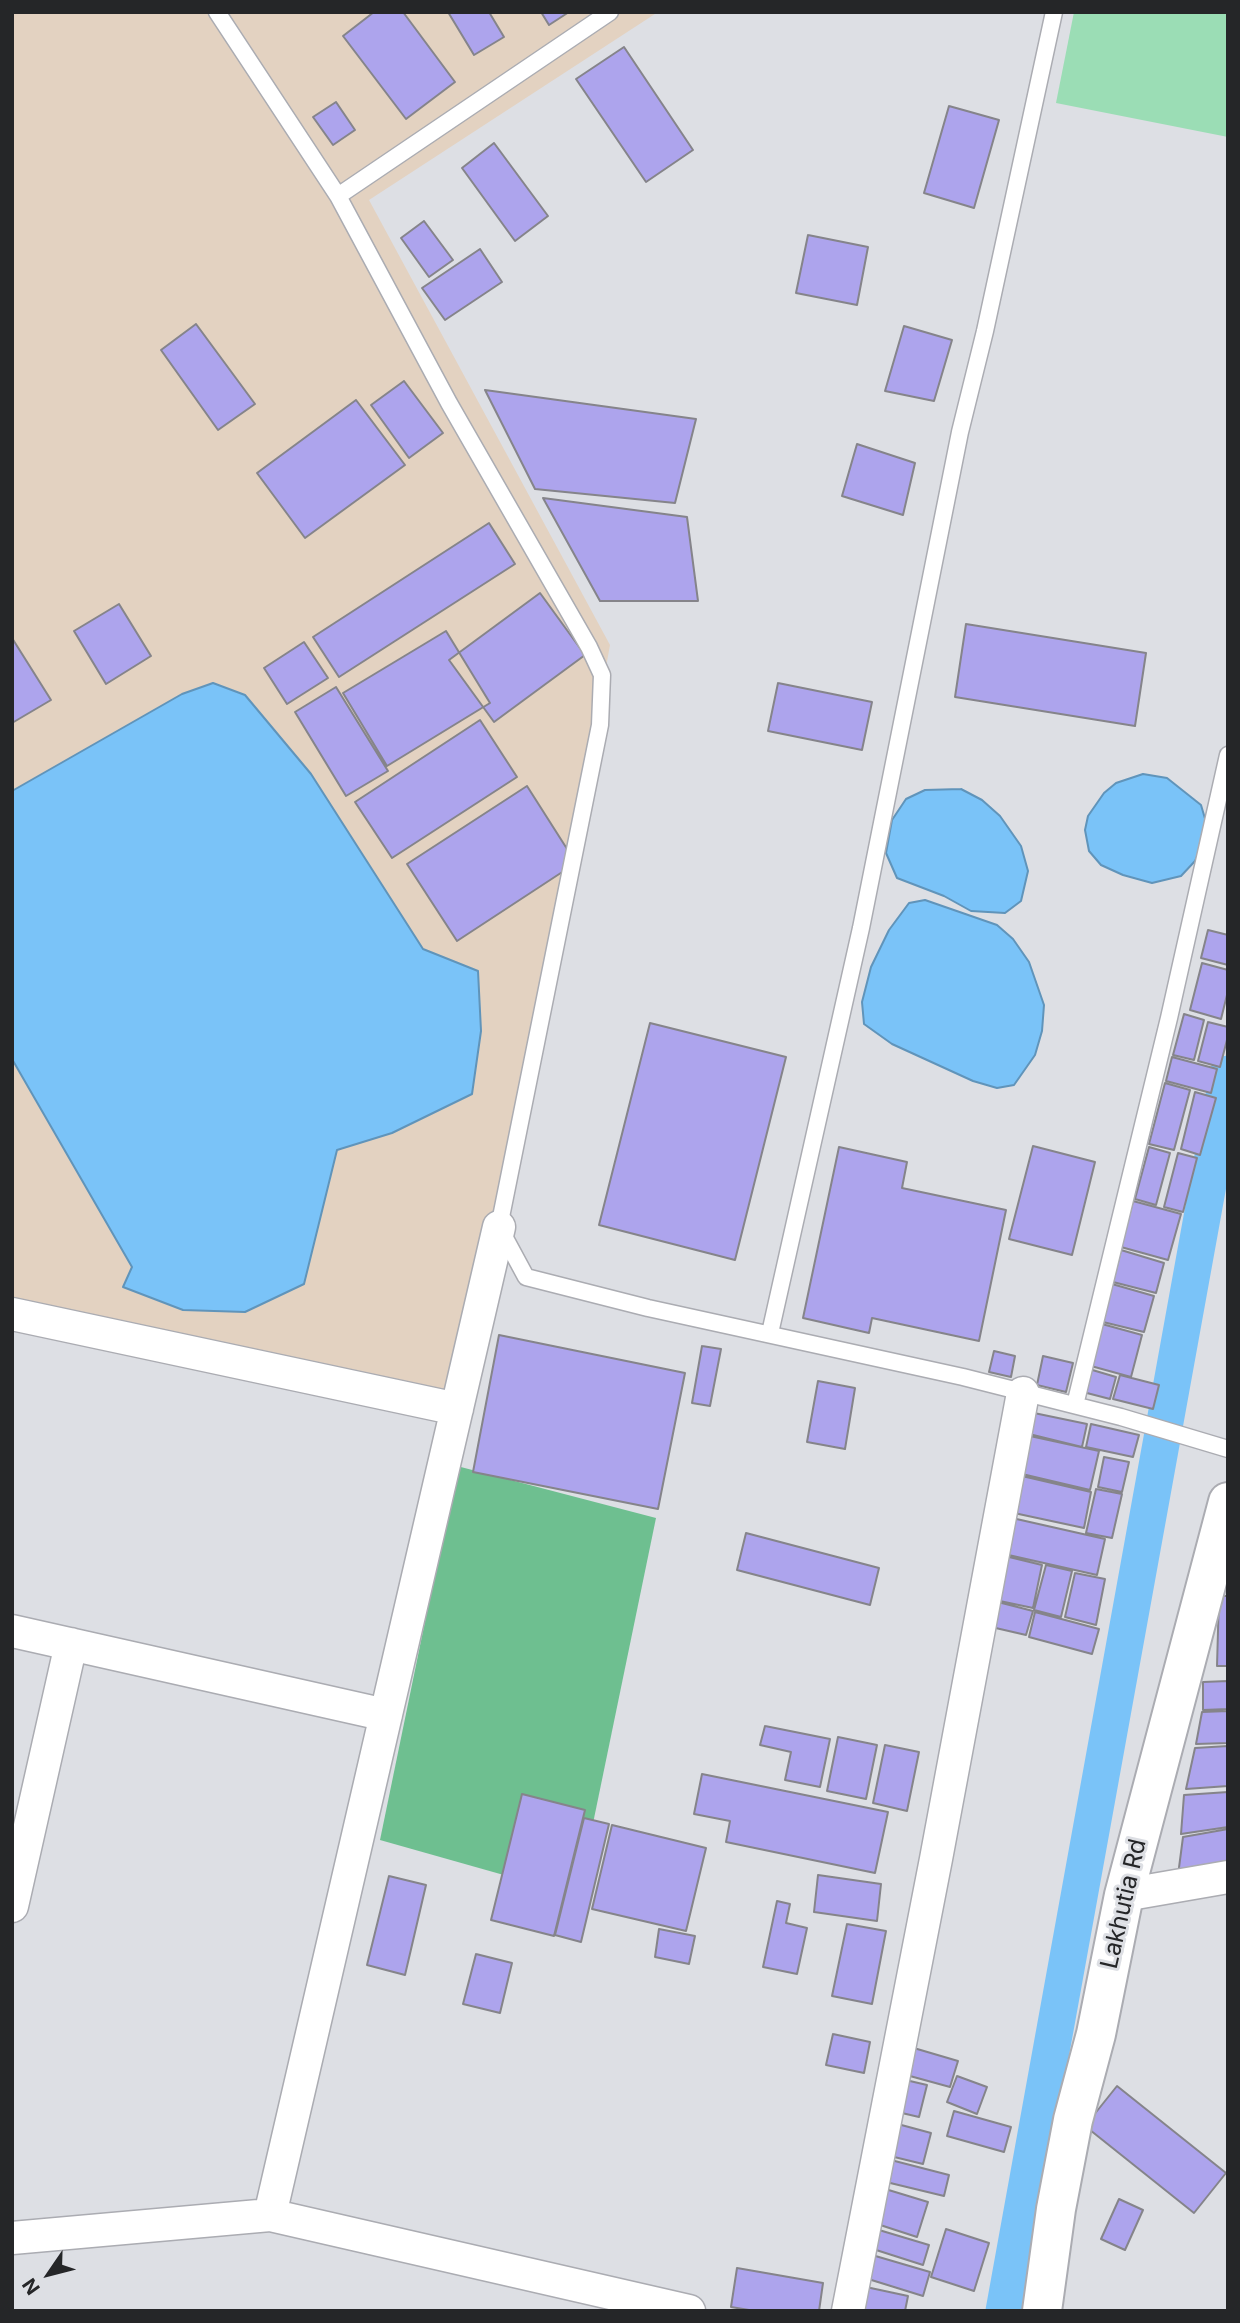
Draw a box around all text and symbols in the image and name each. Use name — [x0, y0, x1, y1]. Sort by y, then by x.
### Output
street label: Lakhutia Rd — [1095, 1836, 1153, 1972]
north arrow — [14, 2239, 84, 2309]
text: N — [18, 2274, 45, 2299]

